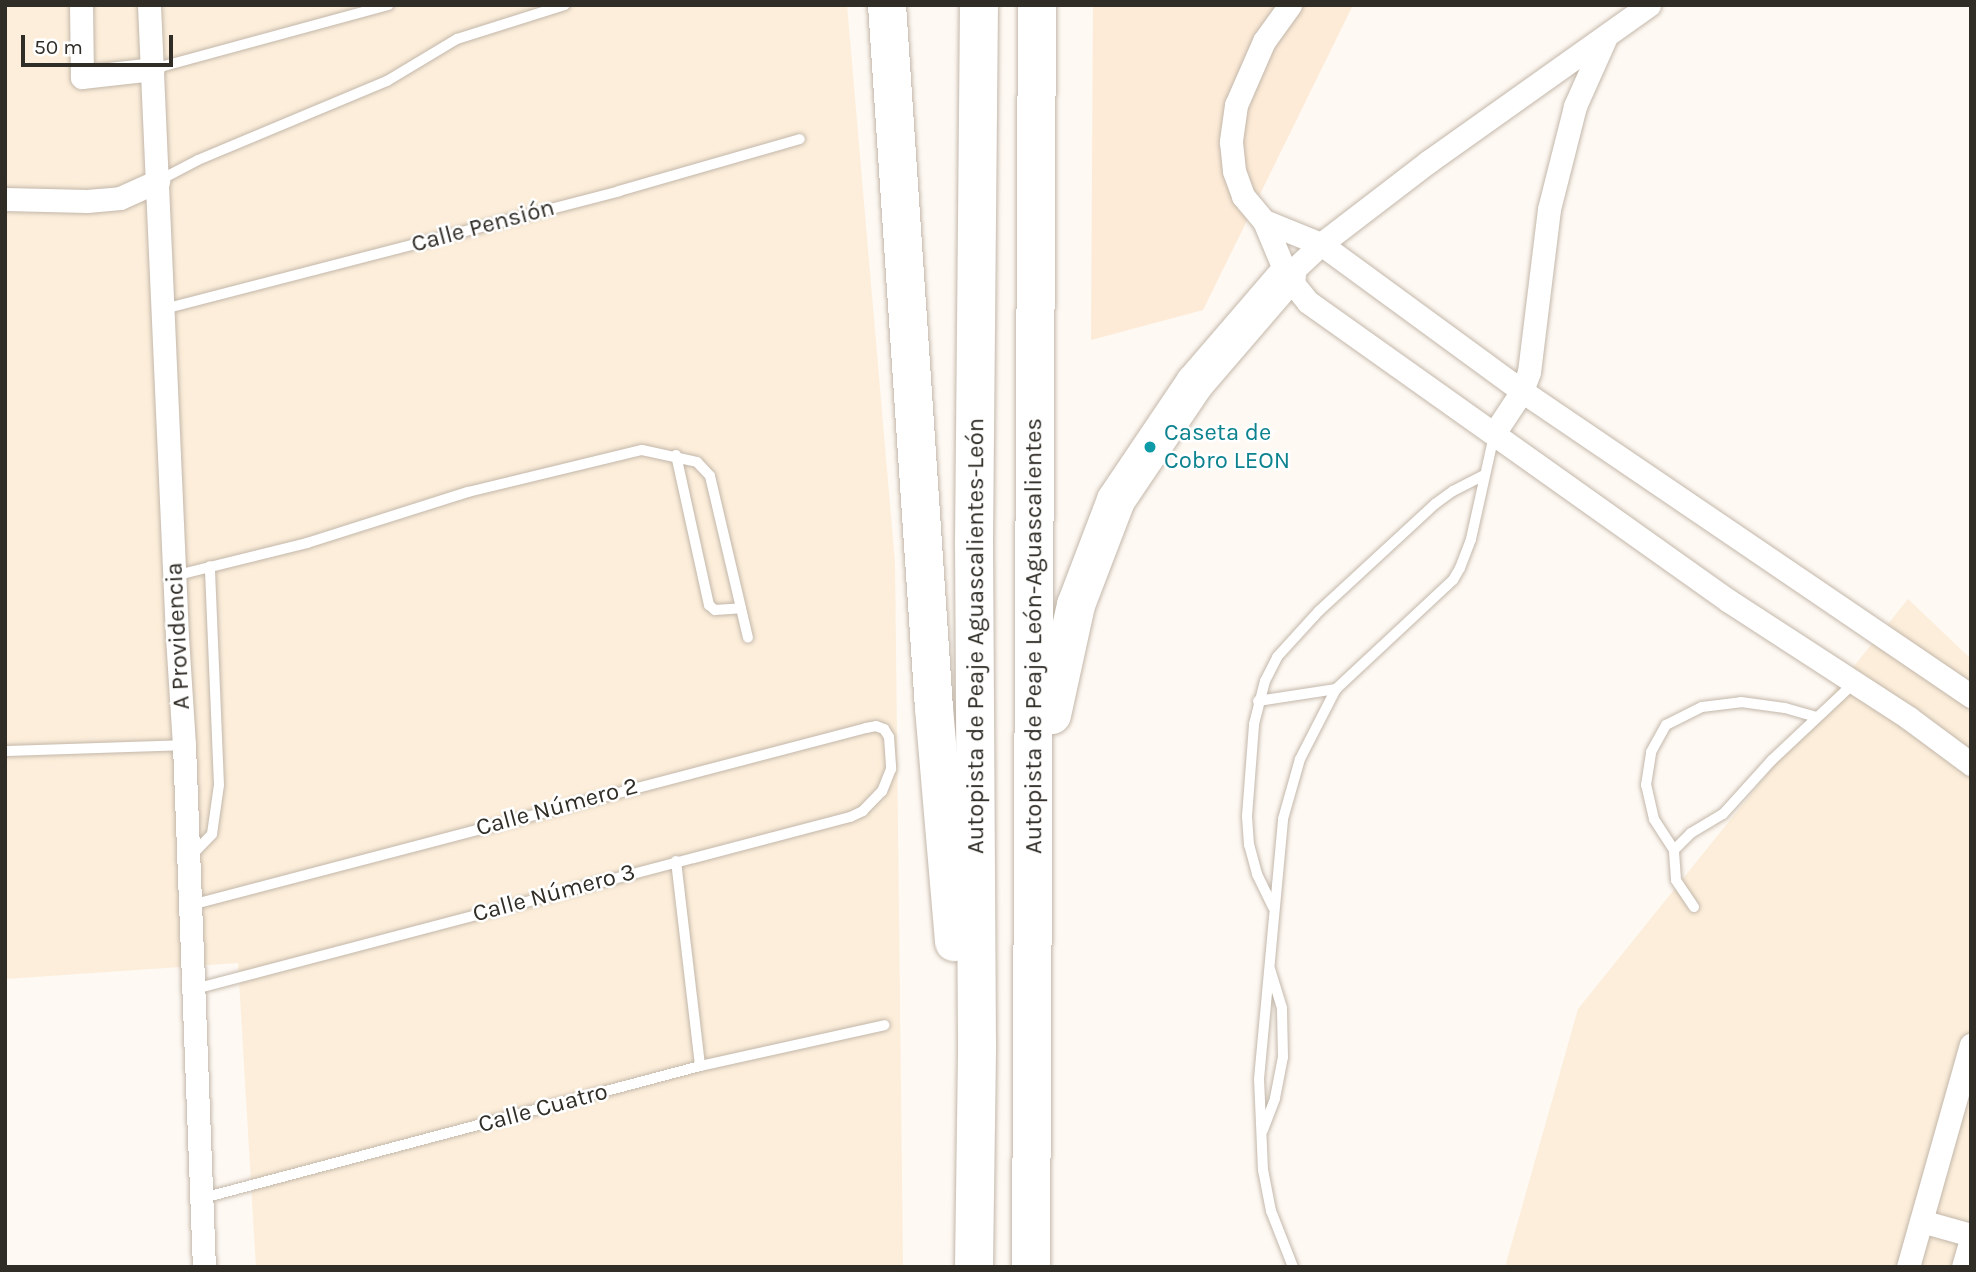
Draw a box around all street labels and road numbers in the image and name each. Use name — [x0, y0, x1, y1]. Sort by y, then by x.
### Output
street label: Calle Pensión — [408, 193, 558, 259]
street label: Autopista de Peaje Aguascalientes-León — [962, 418, 990, 854]
street label: Autopista de Peaje León-Aguascalientes — [1020, 418, 1048, 854]
street label: A Providencia — [160, 562, 196, 710]
street label: Calle Número 2 — [473, 772, 641, 842]
street label: Calle Número 3 — [470, 858, 638, 928]
street label: Calle Cuatro — [475, 1077, 611, 1139]

